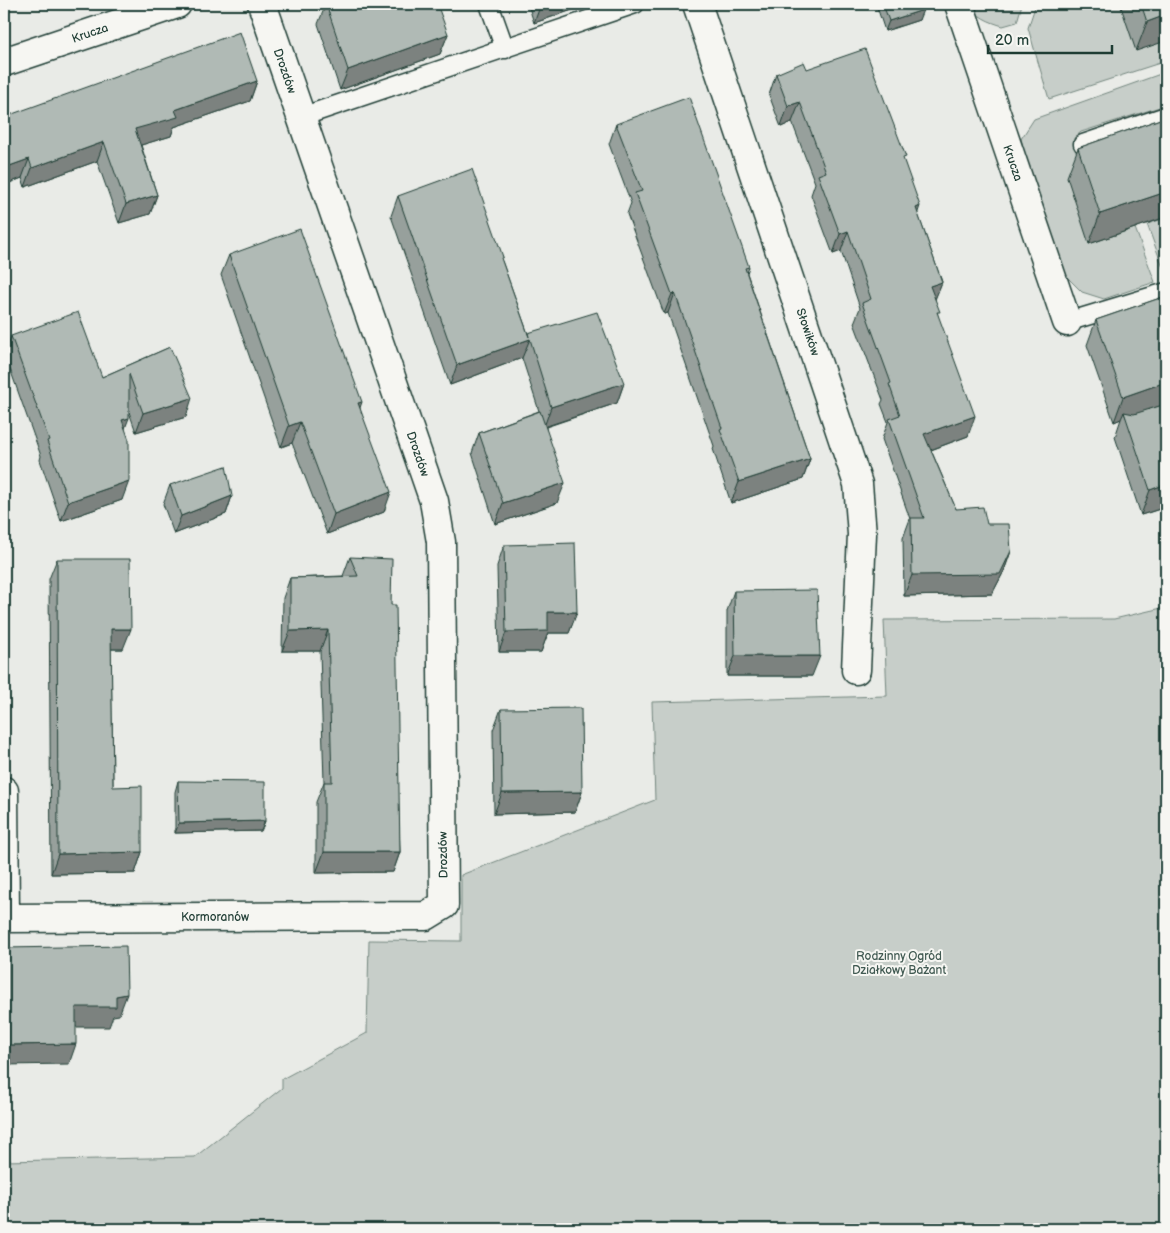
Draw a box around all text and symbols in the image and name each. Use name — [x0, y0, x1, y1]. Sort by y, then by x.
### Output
street label: Krucza — [70, 20, 111, 47]
scale bar — [988, 22, 1111, 54]
text: 20 m — [995, 31, 1029, 50]
street label: Drozdów — [270, 47, 299, 96]
street label: Krucza — [999, 143, 1026, 184]
street label: Słowików — [792, 307, 823, 358]
street label: Drozdów — [403, 430, 432, 479]
street label: Drozdów — [436, 831, 451, 879]
street label: Kormoranów — [181, 910, 249, 925]
park label: Rodzinny Ogród Działkowy Bażant — [852, 949, 946, 978]

